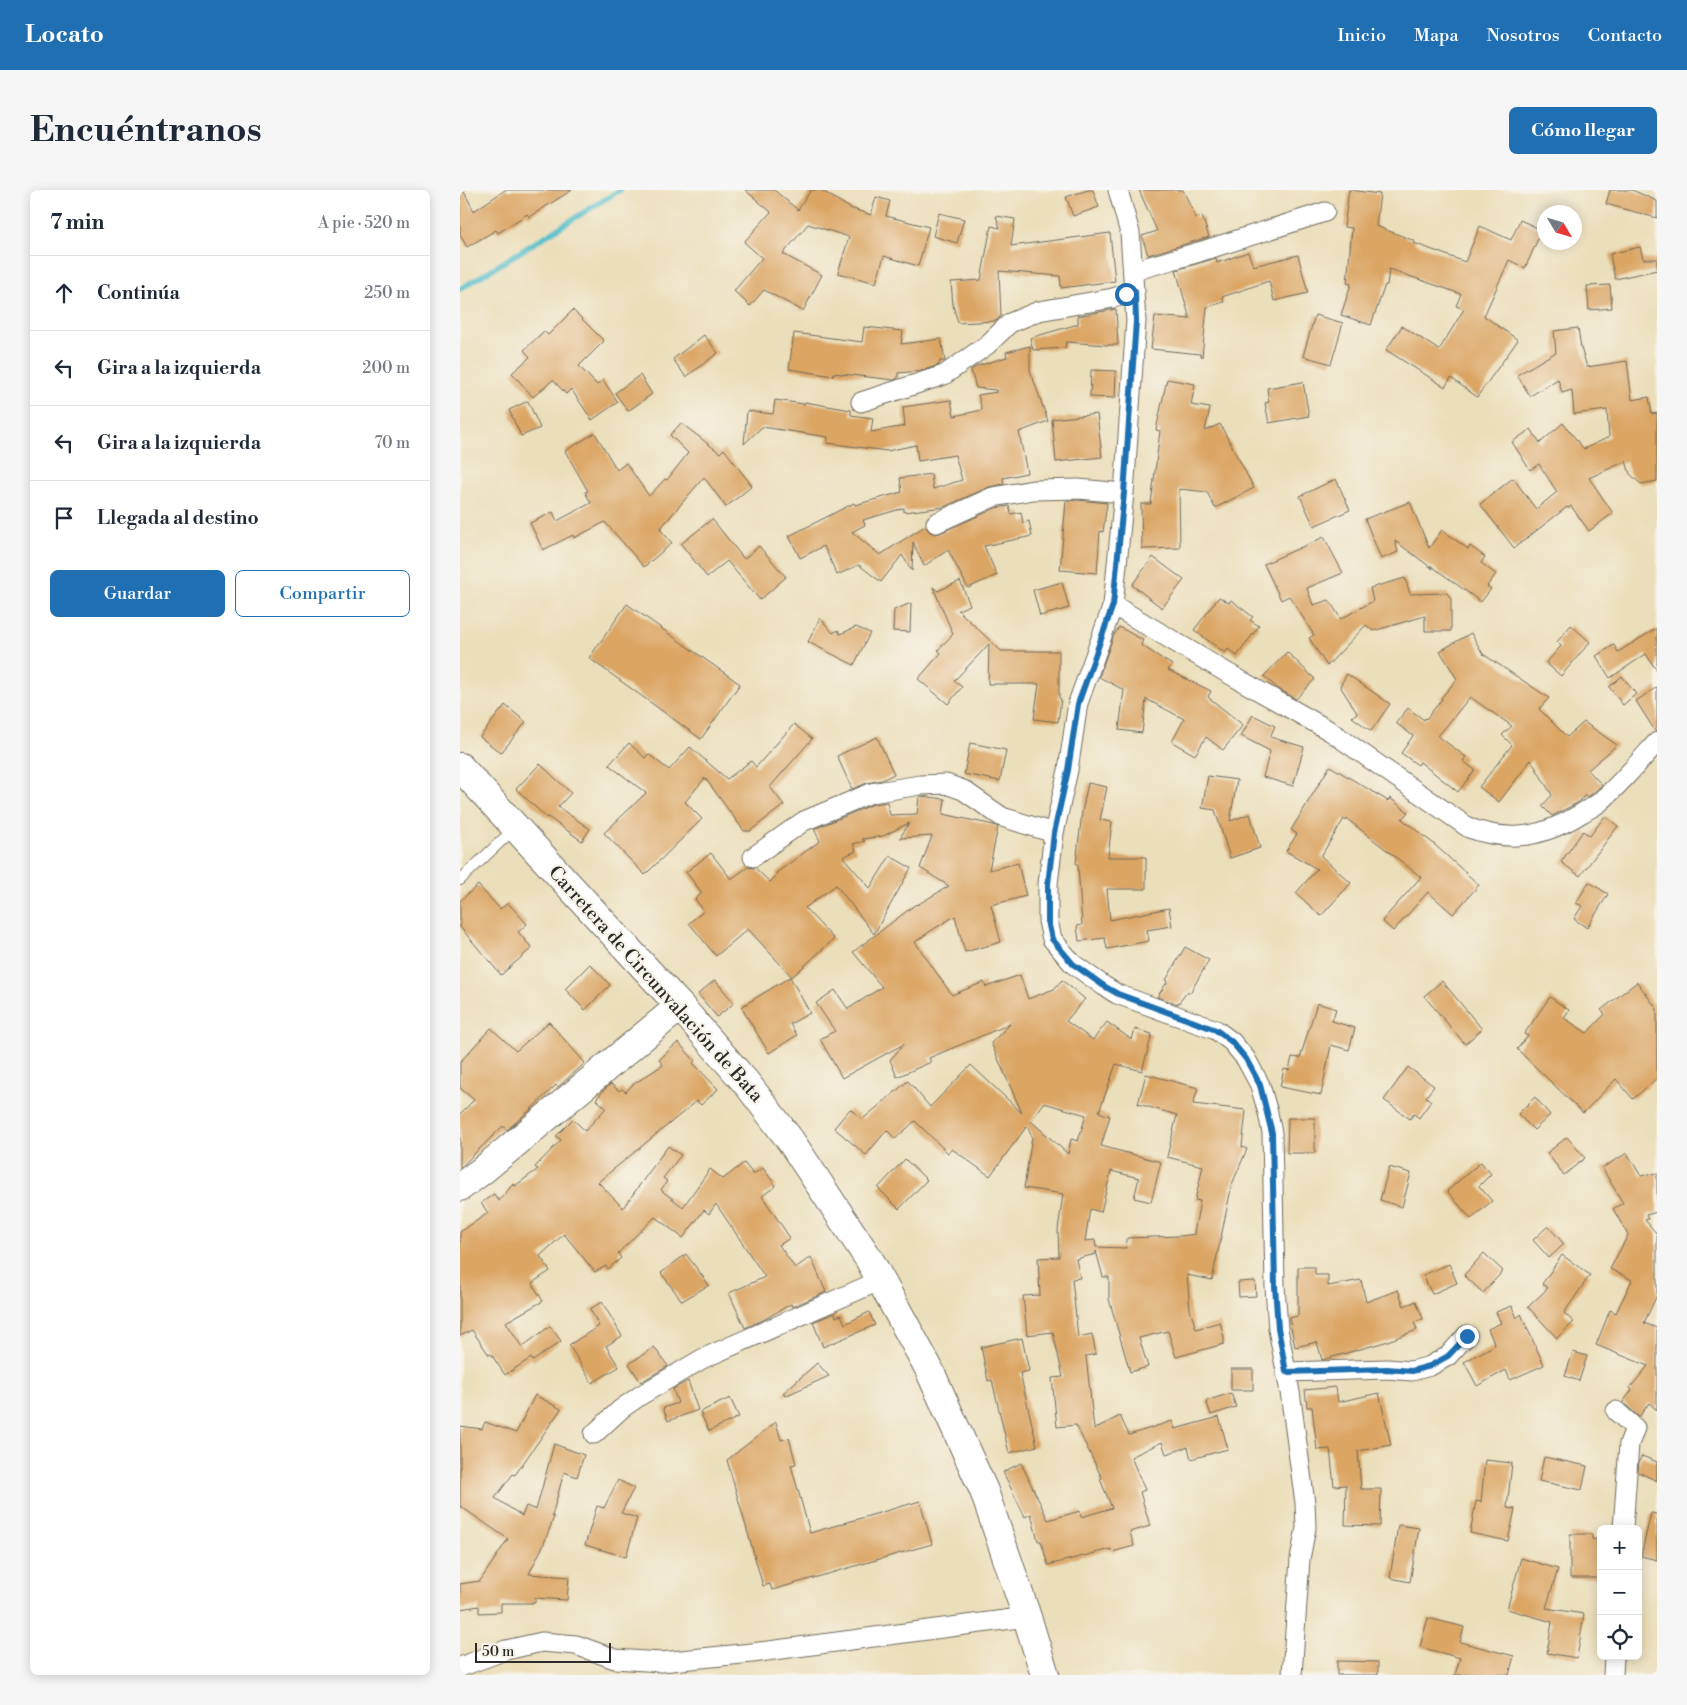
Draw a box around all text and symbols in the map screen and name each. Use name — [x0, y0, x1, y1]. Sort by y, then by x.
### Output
text: Locato — [25, 20, 104, 50]
text: Inicio — [1337, 24, 1386, 47]
text: Mapa — [1414, 24, 1459, 47]
text: Nosotros — [1487, 24, 1560, 47]
text: Contacto — [1588, 24, 1662, 47]
button: Cómo llegar — [1509, 107, 1657, 154]
text: Encuéntranos — [30, 109, 262, 152]
north arrow — [1537, 205, 1582, 250]
text: 7 min — [50, 210, 104, 236]
text: A pie · 520 m — [318, 213, 410, 233]
icon: ahead — [50, 279, 78, 307]
text: Continúa — [97, 281, 180, 305]
text: 250 m — [364, 283, 410, 303]
route start — [1115, 283, 1138, 306]
icon: left — [50, 354, 78, 382]
text: Gira a la izquierda — [97, 356, 261, 380]
text: 200 m — [362, 358, 410, 378]
icon: left — [50, 429, 78, 457]
text: Gira a la izquierda — [97, 431, 261, 455]
text: 70 m — [374, 433, 410, 453]
icon: arrive — [50, 504, 78, 532]
text: Llegada al destino — [97, 506, 259, 530]
button: Guardar — [50, 570, 225, 617]
button: Compartir — [235, 570, 410, 617]
street label: Carretera de Circunvalación de Bata — [543, 861, 769, 1107]
route end — [1456, 1325, 1479, 1348]
map controls — [1597, 1525, 1642, 1660]
button: + — [1597, 1525, 1642, 1570]
button: − — [1597, 1570, 1642, 1615]
button: locate — [1597, 1615, 1642, 1660]
scale bar — [475, 1640, 611, 1663]
text: 50 m — [482, 1643, 514, 1661]

